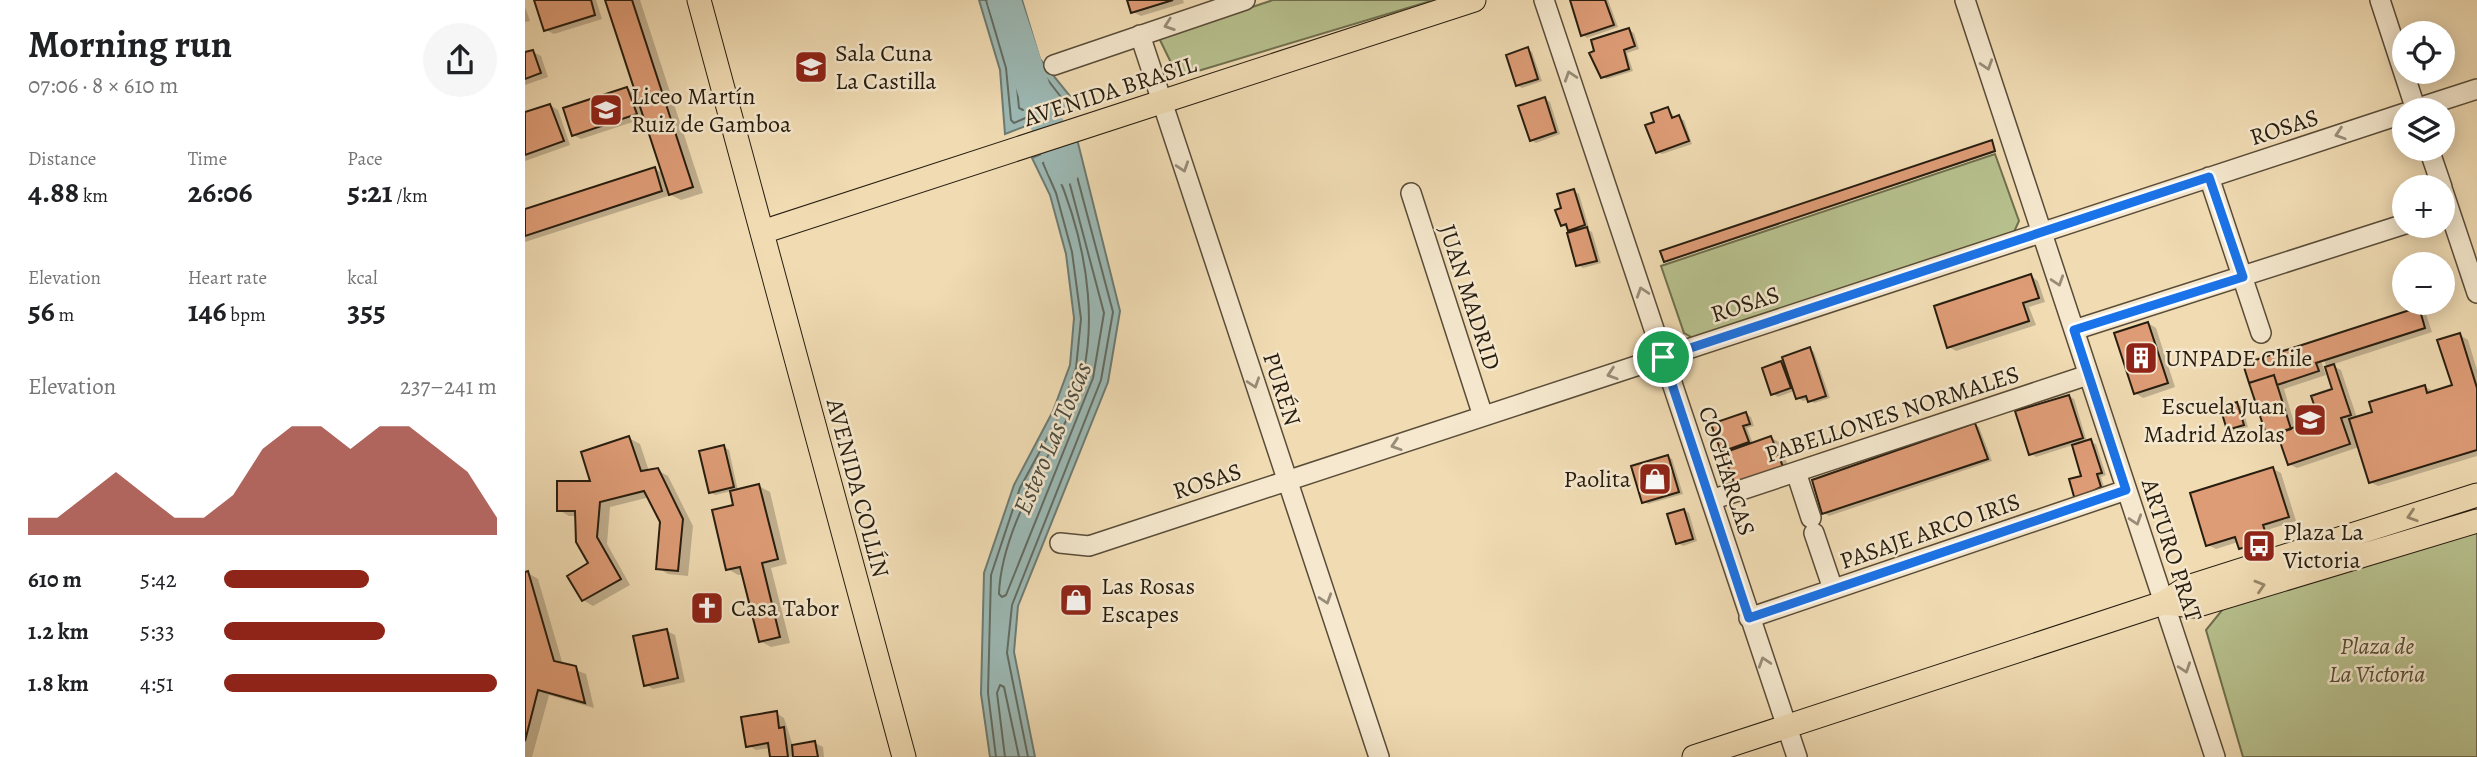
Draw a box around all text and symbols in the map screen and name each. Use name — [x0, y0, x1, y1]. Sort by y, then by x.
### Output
one-way arrow — [1164, 17, 1176, 32]
text: Morning run — [28, 18, 232, 70]
map controls — [2392, 21, 2455, 315]
button: locate — [2392, 21, 2455, 84]
button: share — [423, 23, 497, 97]
place label: Sala Cuna La Castilla — [835, 37, 937, 97]
school or university icon: Sala Cuna La Castilla — [792, 48, 830, 86]
street label: AVENIDA BRASIL — [1019, 48, 1201, 134]
one-way arrow — [1979, 58, 1993, 70]
text: 07:06 · 8 × 610 m — [28, 70, 178, 101]
one-way arrow — [1564, 71, 1578, 83]
place label: Liceo Martín Ruiz de Gamboa — [631, 80, 792, 140]
school or university icon: Liceo Martín Ruiz de Gamboa — [587, 91, 625, 129]
button: layers — [2392, 98, 2455, 161]
street label: ROSAS — [2246, 101, 2322, 153]
one-way arrow — [2334, 126, 2346, 140]
text: Distance — [28, 146, 96, 172]
text: Time — [188, 146, 227, 172]
text: Pace — [347, 146, 383, 172]
one-way arrow — [1174, 161, 1189, 173]
text: 4.88 — [28, 172, 79, 212]
text: 26:06 — [188, 172, 252, 212]
text: 5:21 — [347, 172, 393, 212]
button: + — [2392, 175, 2455, 238]
text: km — [79, 183, 108, 209]
text: /km — [393, 183, 428, 209]
street label: JUAN MADRID — [1431, 220, 1509, 374]
button: − — [2392, 252, 2455, 315]
text: Elevation — [28, 265, 101, 291]
text: Heart rate — [188, 265, 267, 291]
text: kcal — [347, 265, 378, 291]
one-way arrow — [2049, 275, 2064, 287]
street label: ROSAS — [1707, 278, 1783, 330]
one-way arrow — [1636, 287, 1650, 299]
text: 56 — [28, 291, 55, 331]
text: 146 — [188, 291, 227, 331]
text: 355 — [347, 291, 386, 331]
text: m — [55, 302, 74, 328]
text: bpm — [227, 302, 266, 328]
pin — [1633, 327, 1693, 387]
icon: arrive — [1644, 338, 1682, 376]
building icon: UNPADE Chile — [2122, 339, 2160, 377]
place label: UNPADE Chile — [2165, 342, 2312, 374]
street label: PURÉN — [1255, 348, 1309, 430]
water label: Estero Las Toscas — [1005, 356, 1100, 520]
street label: PABELLONES NORMALES — [1761, 358, 2023, 470]
one-way arrow — [1606, 366, 1618, 380]
text: Elevation — [28, 371, 116, 402]
text: 237–241 m — [400, 371, 497, 402]
one-way arrow — [1246, 376, 1260, 389]
place label: Escuela Juan Madrid Azolas — [2144, 390, 2285, 450]
street label: AVENIDA COLLÍN — [819, 394, 897, 581]
school or university icon: Escuela Juan Madrid Azolas — [2291, 401, 2329, 439]
street label: COCHARCAS — [1691, 402, 1763, 540]
one-way arrow — [1390, 437, 1402, 451]
street label: ROSAS — [1169, 455, 1245, 507]
shop icon: Paolita — [1636, 460, 1674, 498]
place label: Paolita — [1563, 463, 1632, 495]
street label: ARTURO PRAT — [2134, 474, 2210, 625]
street label: PASAJE ARCO IRIS — [1835, 485, 2025, 577]
one-way arrow — [2406, 508, 2419, 522]
one-way arrow — [2128, 514, 2142, 526]
place label: Plaza La Victoria — [2282, 516, 2364, 576]
bus stop icon: Plaza La Victoria — [2240, 527, 2278, 565]
text: 610 m — [28, 564, 82, 595]
text: 5:42 — [140, 564, 177, 595]
place label: Las Rosas Escapes — [1101, 570, 1195, 630]
one-way arrow — [2254, 580, 2266, 595]
shop icon: Las Rosas Escapes — [1057, 581, 1095, 619]
church icon: Casa Tabor — [688, 589, 726, 627]
place label: Casa Tabor — [731, 592, 839, 624]
one-way arrow — [1318, 592, 1332, 604]
text: 1.2 km — [28, 616, 89, 647]
text: 5:33 — [140, 616, 175, 647]
park label: Plaza de La Victoria — [2329, 630, 2425, 690]
one-way arrow — [1758, 656, 1772, 668]
one-way arrow — [2177, 661, 2191, 673]
text: 1.8 km — [28, 668, 89, 699]
text: 4:51 — [140, 668, 174, 699]

